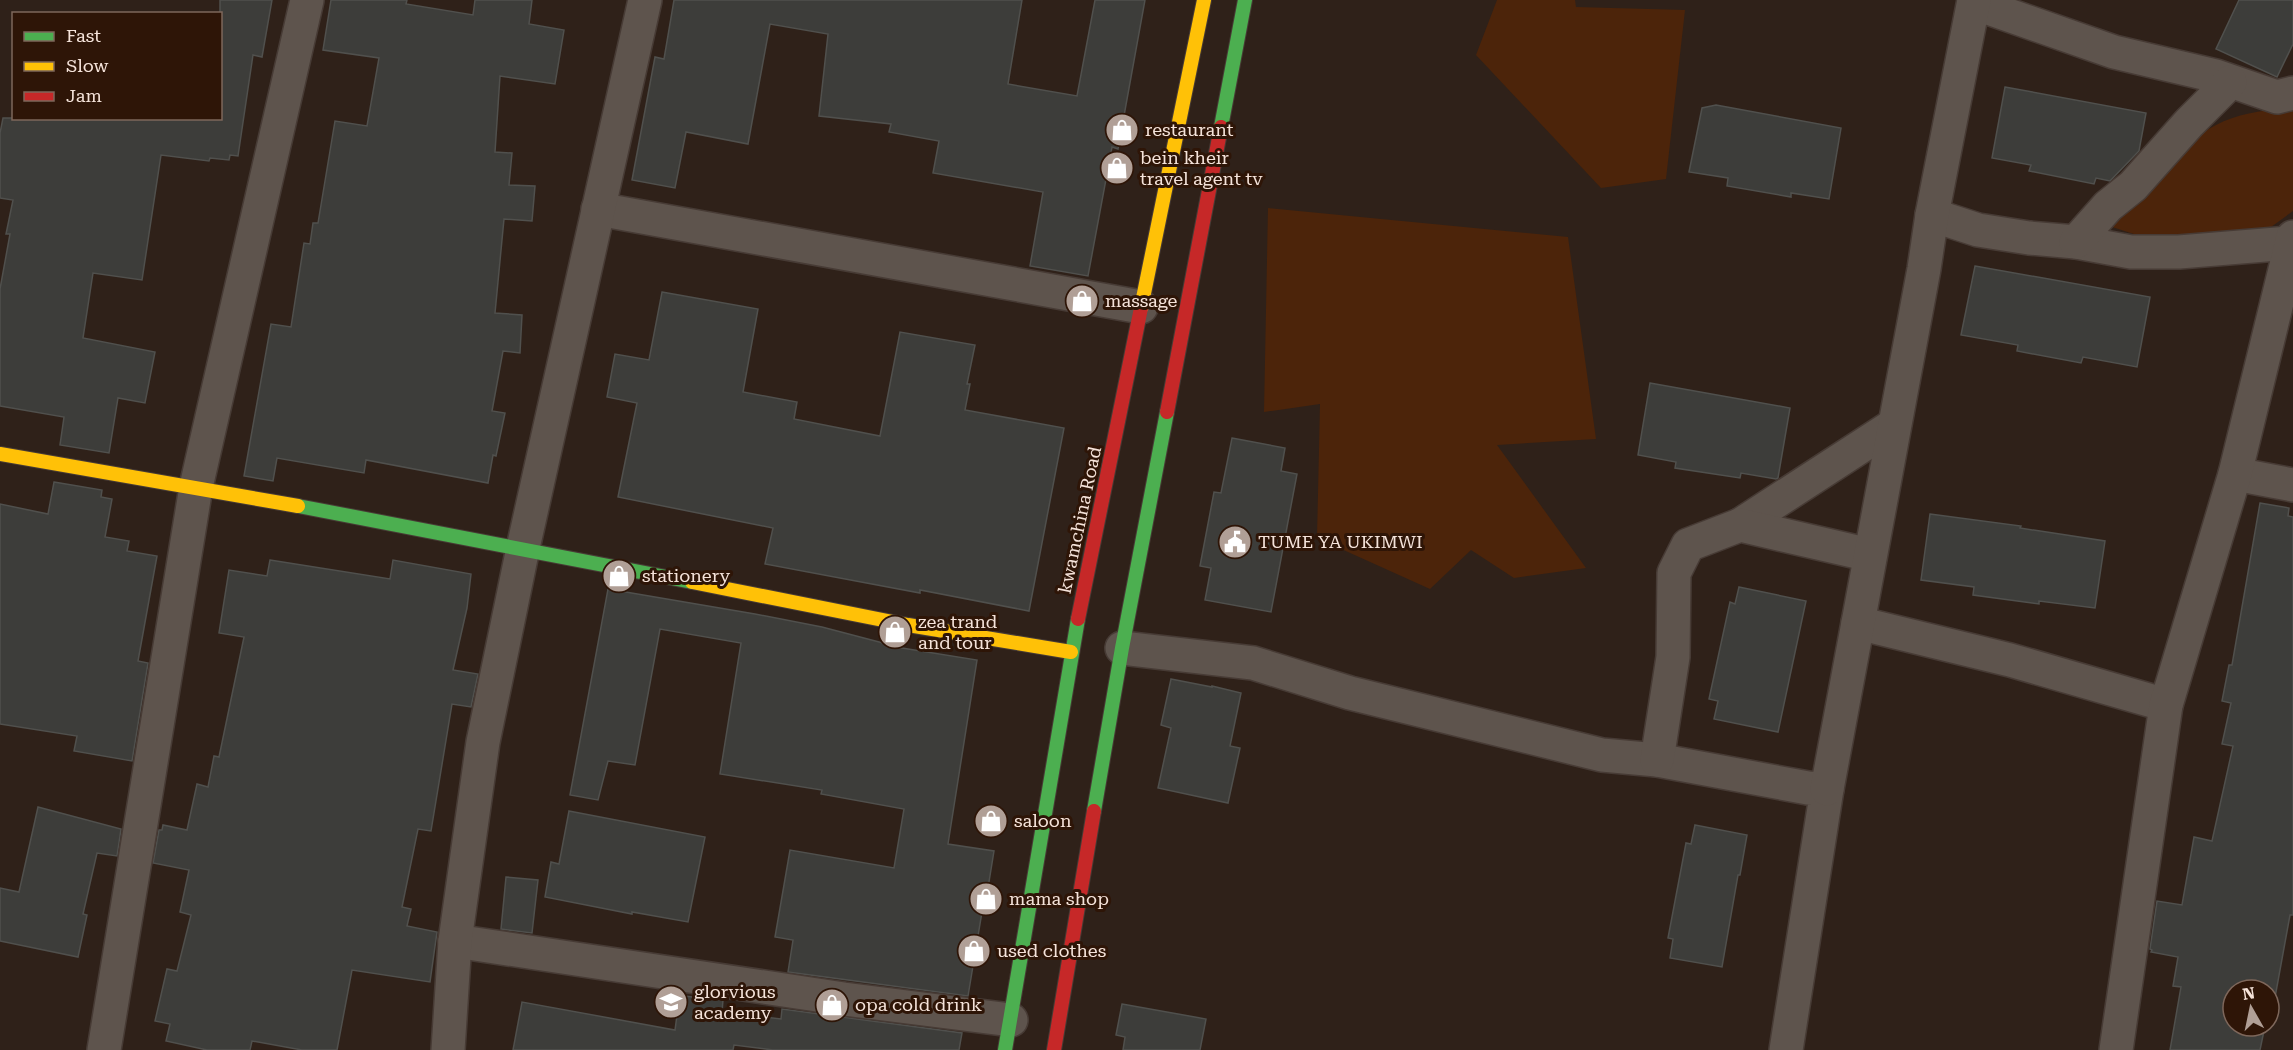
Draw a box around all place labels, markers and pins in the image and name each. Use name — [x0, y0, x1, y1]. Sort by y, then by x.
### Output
shop icon: restaurant — [1104, 112, 1140, 148]
place label: restaurant — [1145, 119, 1234, 140]
place label: bein kheir travel agent tv — [1140, 147, 1263, 189]
shop icon: bein kheir travel agent tv — [1099, 150, 1135, 186]
shop icon: massage — [1064, 283, 1100, 319]
place label: massage — [1105, 290, 1178, 311]
public building icon: TUME YA UKIMWI — [1217, 524, 1253, 560]
place label: TUME YA UKIMWI — [1258, 531, 1423, 552]
shop icon: stationery — [601, 558, 637, 594]
place label: stationery — [642, 565, 731, 586]
place label: zea trand and tour — [918, 611, 998, 653]
shop icon: zea trand and tour — [877, 614, 913, 650]
shop icon: saloon — [973, 803, 1009, 839]
place label: saloon — [1014, 810, 1072, 831]
shop icon: mama shop — [968, 881, 1004, 917]
place label: mama shop — [1009, 888, 1109, 909]
shop icon: used clothes — [956, 933, 992, 969]
place label: used clothes — [997, 940, 1106, 961]
place label: glorvious academy — [694, 981, 776, 1023]
school or university icon: glorvious academy — [653, 984, 689, 1020]
shop icon: opa cold drink — [814, 987, 850, 1023]
place label: opa cold drink — [855, 994, 982, 1015]

